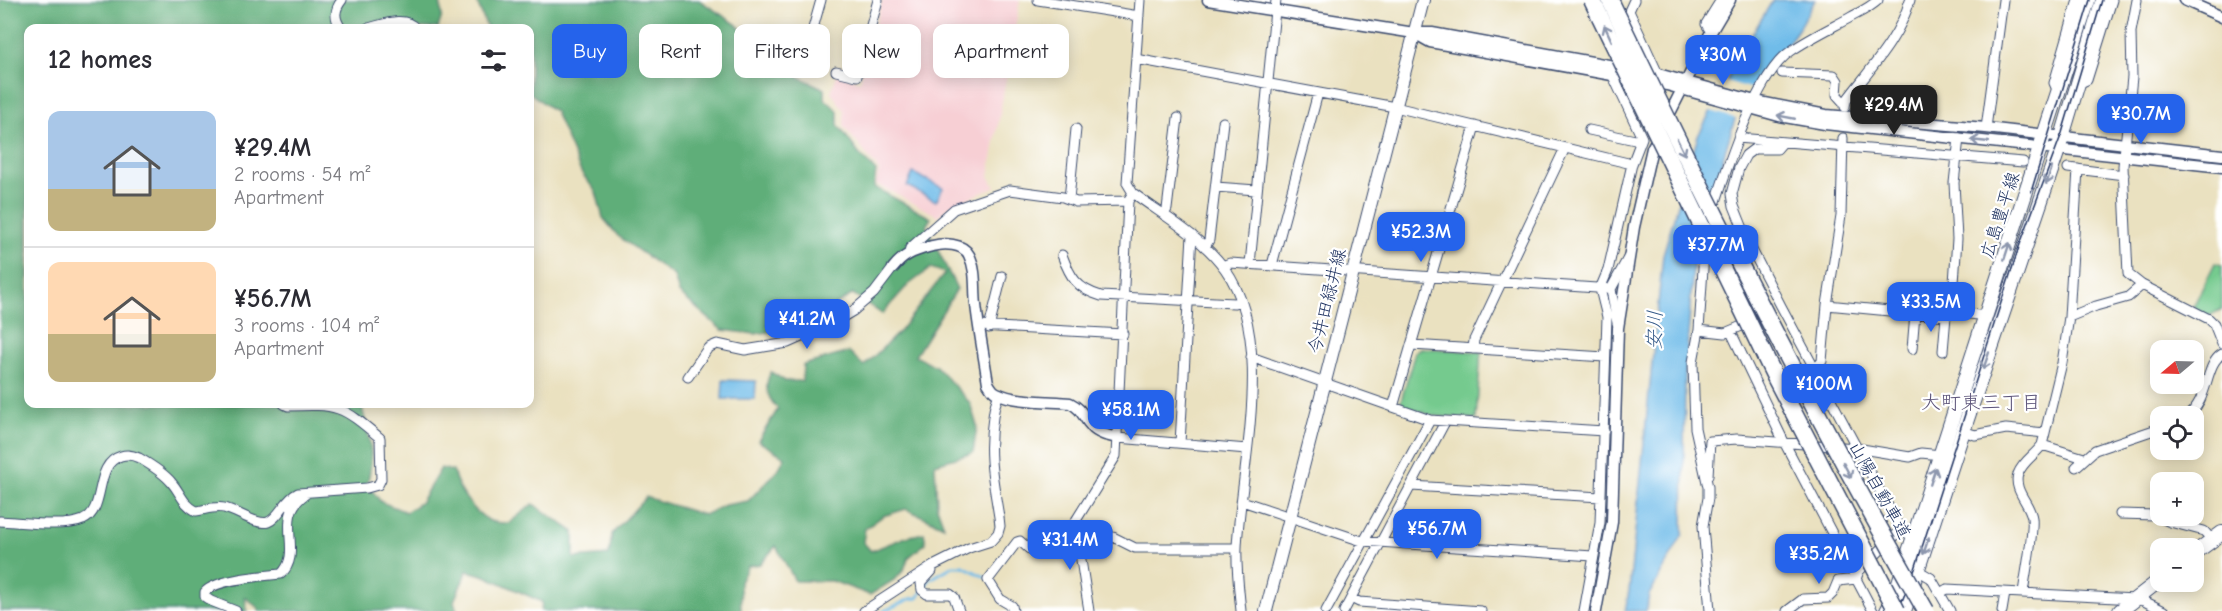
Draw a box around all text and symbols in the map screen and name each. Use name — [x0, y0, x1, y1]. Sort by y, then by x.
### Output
chip: Buy — [552, 24, 627, 78]
chip: Rent — [639, 24, 722, 78]
chip: Filters — [734, 24, 830, 78]
chip: New — [842, 24, 921, 78]
chip: Apartment — [933, 24, 1069, 78]
one-way arrow — [1601, 24, 1613, 42]
pin: ¥30M — [1687, 35, 1759, 86]
text: ¥30M — [1699, 43, 1747, 66]
icon: filters — [477, 44, 510, 77]
text: 12 homes — [48, 45, 152, 75]
pin: ¥29.4M — [1845, 85, 1943, 136]
text: ¥29.4M — [1864, 93, 1924, 116]
pin: ¥30.7M — [2092, 94, 2190, 145]
text: ¥30.7M — [2111, 102, 2171, 125]
one-way arrow — [1777, 111, 1796, 122]
text: ¥29.4M — [234, 133, 311, 163]
icon: home — [96, 135, 168, 207]
one-way arrow — [1970, 135, 1990, 146]
one-way arrow — [1676, 138, 1687, 156]
text: 2 rooms · 54 m² — [234, 163, 370, 186]
one-way arrow — [2043, 167, 2054, 185]
street label: 広島豊平線 — [1977, 169, 2024, 261]
text: Apartment — [234, 186, 324, 209]
pin: ¥52.3M — [1372, 212, 1470, 263]
text: ¥52.3M — [1391, 220, 1451, 243]
pin: ¥37.7M — [1667, 225, 1765, 276]
text: ¥37.7M — [1687, 233, 1745, 256]
one-way arrow — [2003, 242, 2014, 261]
street label: 今井田緑井線 — [1304, 246, 1351, 356]
pin: ¥33.5M — [1882, 282, 1980, 333]
text: ¥56.7M — [234, 284, 312, 314]
icon: home — [96, 286, 168, 358]
text: ¥33.5M — [1901, 290, 1961, 313]
pin: ¥41.2M — [758, 299, 856, 350]
text: ¥41.2M — [779, 307, 835, 330]
water label: 安川 — [1642, 310, 1667, 350]
text: 3 rooms · 104 m² — [234, 314, 379, 337]
text: Apartment — [234, 337, 324, 360]
north arrow — [2150, 340, 2204, 394]
map controls — [2150, 340, 2204, 592]
one-way arrow — [1980, 351, 1991, 370]
pin: ¥100M — [1782, 364, 1866, 415]
text: ¥100M — [1796, 372, 1852, 395]
pin: ¥58.1M — [1082, 390, 1180, 441]
district label: 大町東三丁目 — [1921, 391, 2041, 414]
text: ¥58.1M — [1102, 398, 1160, 421]
button: locate — [2150, 406, 2204, 460]
street label: 山陽自動車道 — [1844, 438, 1915, 543]
one-way arrow — [1841, 461, 1853, 478]
one-way arrow — [1929, 467, 1940, 486]
button: + — [2150, 472, 2204, 526]
pin: ¥56.7M — [1388, 509, 1486, 560]
text: ¥56.7M — [1407, 517, 1467, 540]
pin: ¥31.4M — [1021, 520, 1119, 571]
text: ¥31.4M — [1042, 528, 1098, 551]
pin: ¥35.2M — [1770, 534, 1868, 585]
one-way arrow — [1920, 536, 1931, 555]
button: − — [2150, 538, 2204, 592]
text: ¥35.2M — [1789, 542, 1849, 565]

